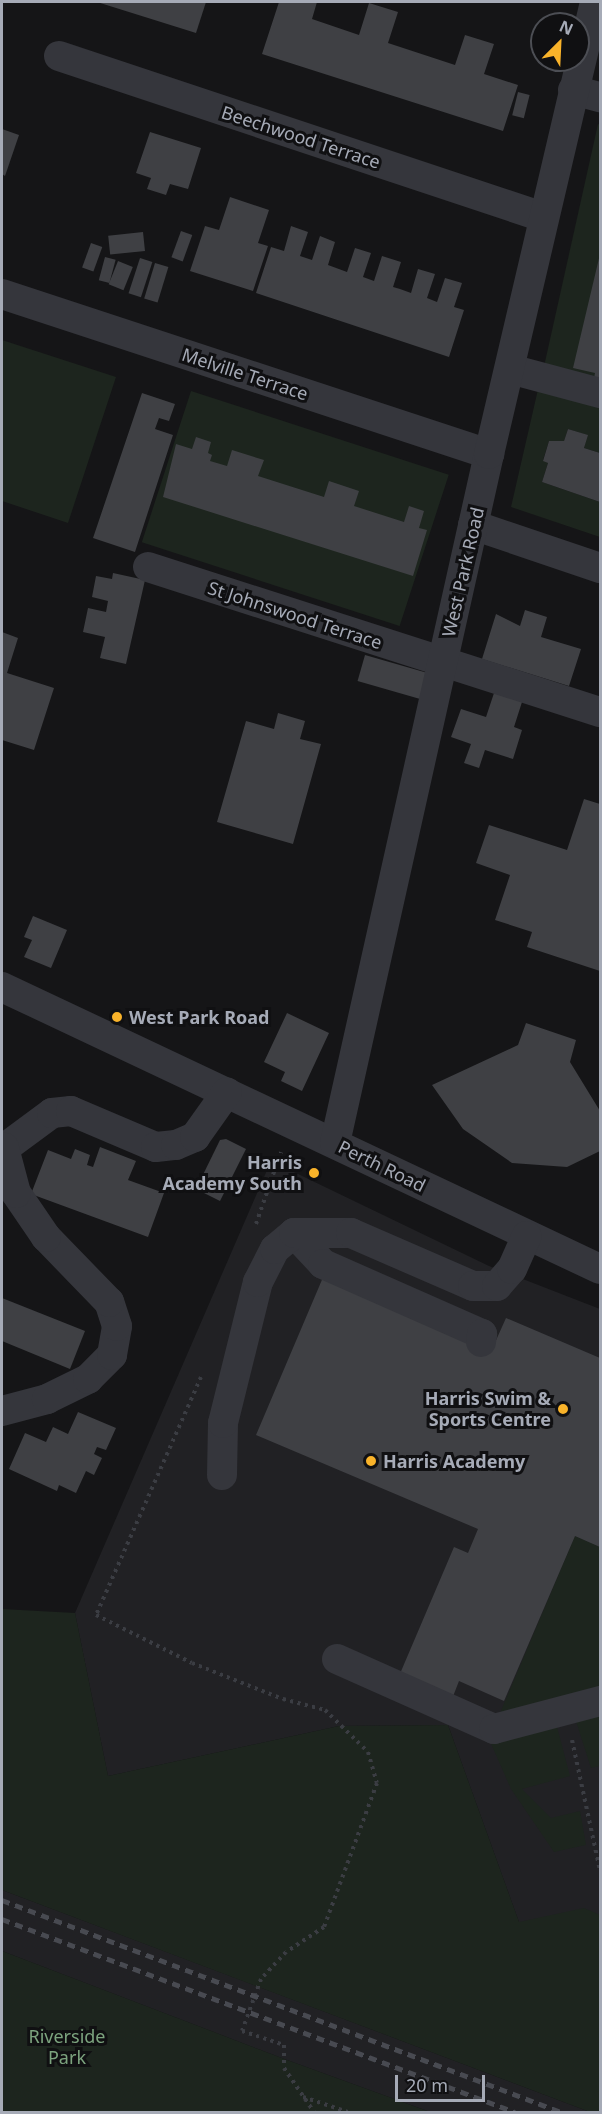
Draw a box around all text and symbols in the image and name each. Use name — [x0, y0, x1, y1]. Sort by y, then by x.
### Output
north arrow — [530, 12, 590, 72]
text: N — [556, 15, 577, 40]
street label: Beechwood Terrace — [219, 101, 383, 173]
street label: Melville Terrace — [179, 343, 311, 405]
street label: West Park Road — [438, 505, 488, 639]
street label: St Johnswood Terrace — [205, 577, 385, 653]
place label: West Park Road — [129, 1006, 269, 1028]
marker: West Park Road — [110, 1010, 124, 1024]
street label: Perth Road — [335, 1136, 429, 1196]
place label: Harris Academy South — [162, 1152, 302, 1194]
marker: Harris Academy South — [307, 1166, 321, 1180]
place label: Harris Swim & Sports Centre — [425, 1388, 551, 1430]
marker: Harris Swim & Sports Centre — [556, 1402, 570, 1416]
place label: Harris Academy — [383, 1450, 525, 1472]
marker: Harris Academy — [364, 1454, 378, 1468]
park label: Riverside Park — [28, 2026, 106, 2068]
scale bar — [398, 2063, 488, 2101]
text: 20 m — [406, 2073, 448, 2097]

